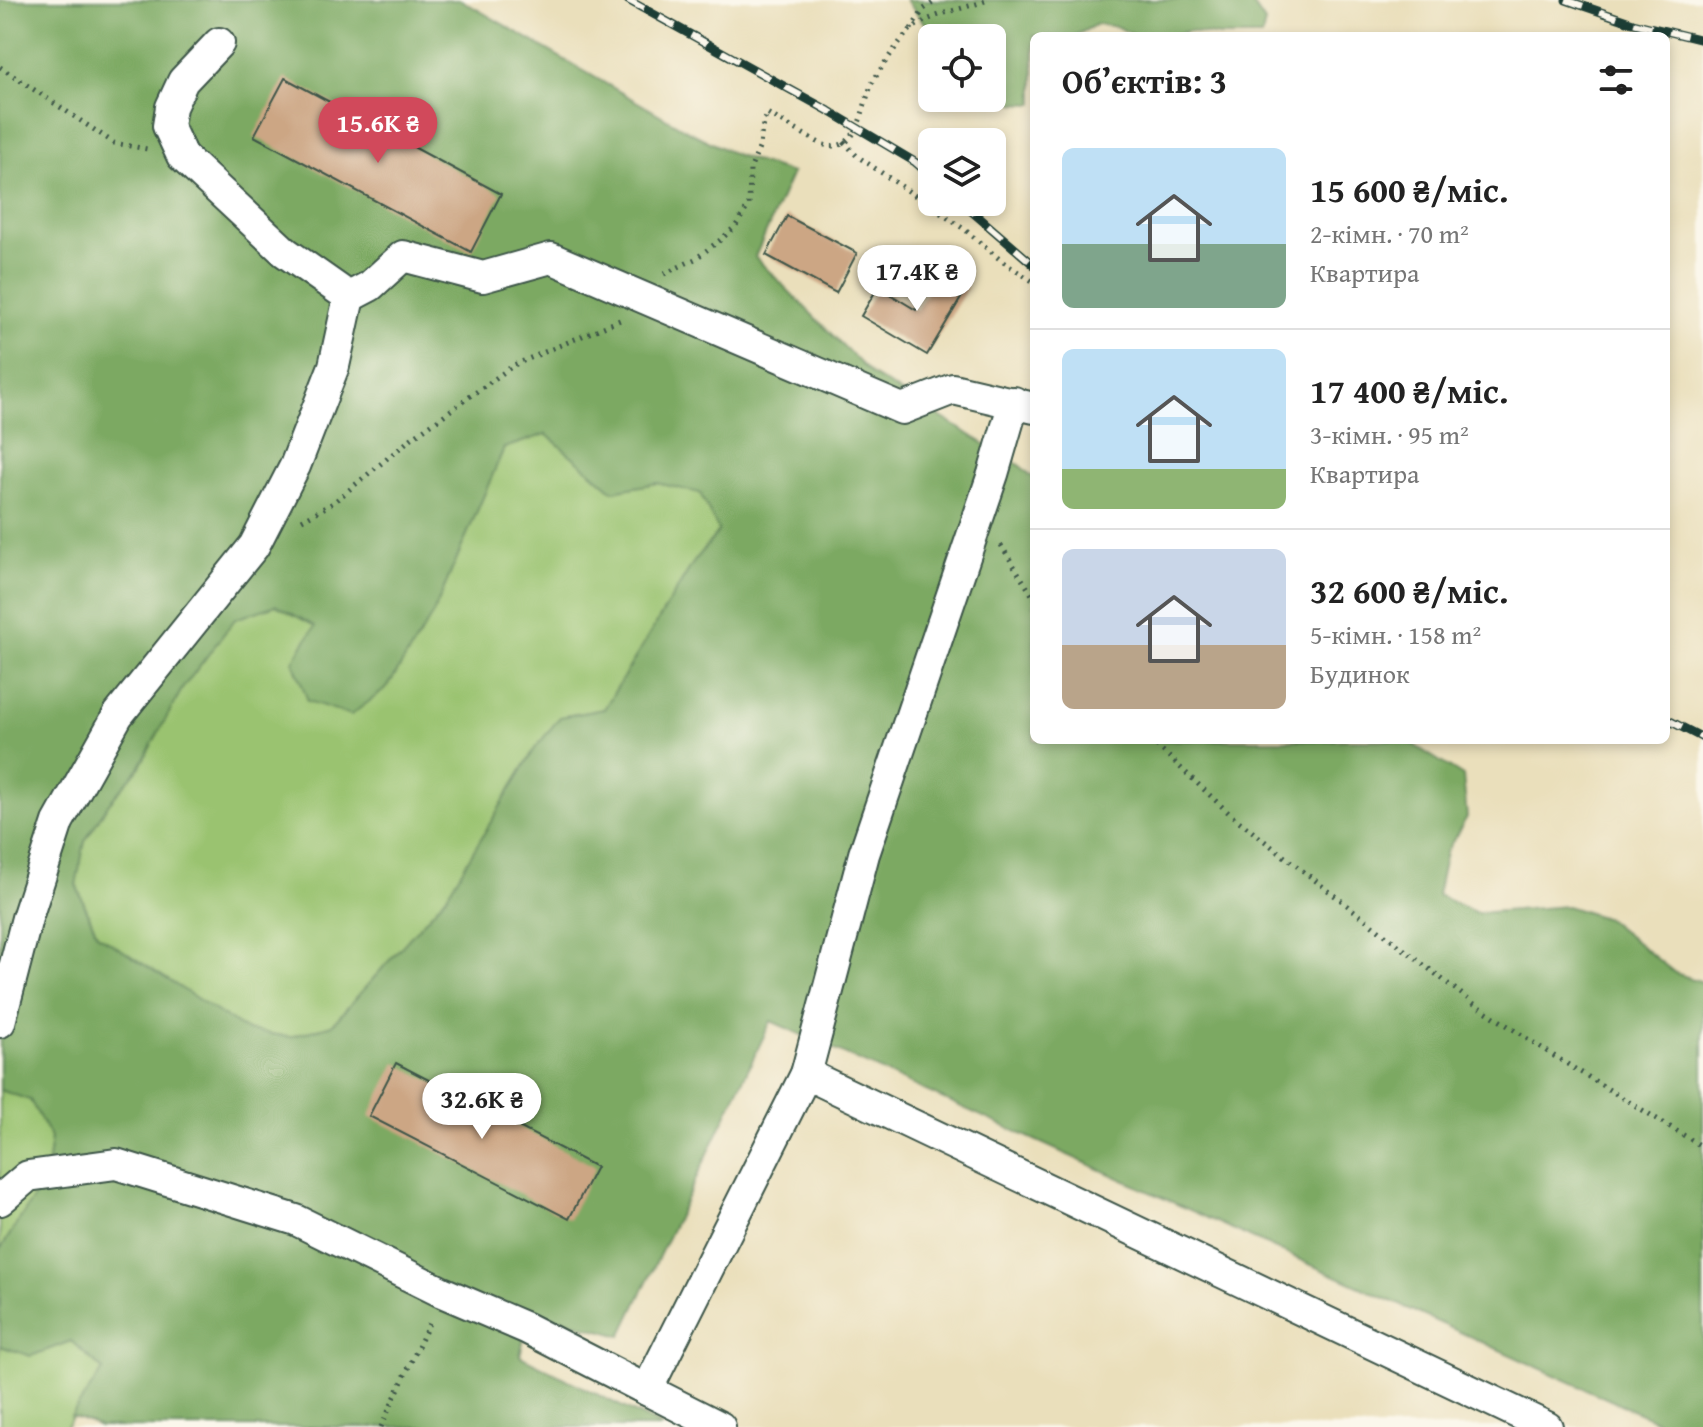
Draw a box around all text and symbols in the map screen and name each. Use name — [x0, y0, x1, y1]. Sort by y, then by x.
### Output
map controls — [918, 24, 1006, 216]
button: locate — [918, 24, 1006, 112]
text: Об’єктів: 3 — [1062, 56, 1227, 105]
icon: filters — [1594, 58, 1638, 102]
pin: 15.6K ₴ — [304, 97, 452, 165]
text: 15.6K ₴ — [336, 103, 420, 142]
button: layers — [918, 128, 1006, 216]
text: 15 600 ₴/міс. — [1310, 165, 1508, 214]
icon: home — [1126, 180, 1222, 276]
text: 2-кімн. · 70 m² — [1310, 214, 1469, 253]
pin: 17.4K ₴ — [843, 245, 991, 313]
text: 17.4K ₴ — [875, 251, 959, 290]
text: Квартира — [1310, 253, 1419, 292]
text: 17 400 ₴/міс. — [1310, 366, 1508, 415]
icon: home — [1126, 381, 1222, 477]
text: 3-кімн. · 95 m² — [1310, 415, 1469, 454]
text: Квартира — [1310, 454, 1419, 493]
text: 32 600 ₴/міс. — [1310, 566, 1508, 615]
icon: home — [1126, 581, 1222, 677]
text: 5-кімн. · 158 m² — [1310, 615, 1481, 654]
text: Будинок — [1310, 654, 1410, 693]
pin: 32.6K ₴ — [408, 1073, 556, 1141]
text: 32.6K ₴ — [440, 1079, 524, 1118]

